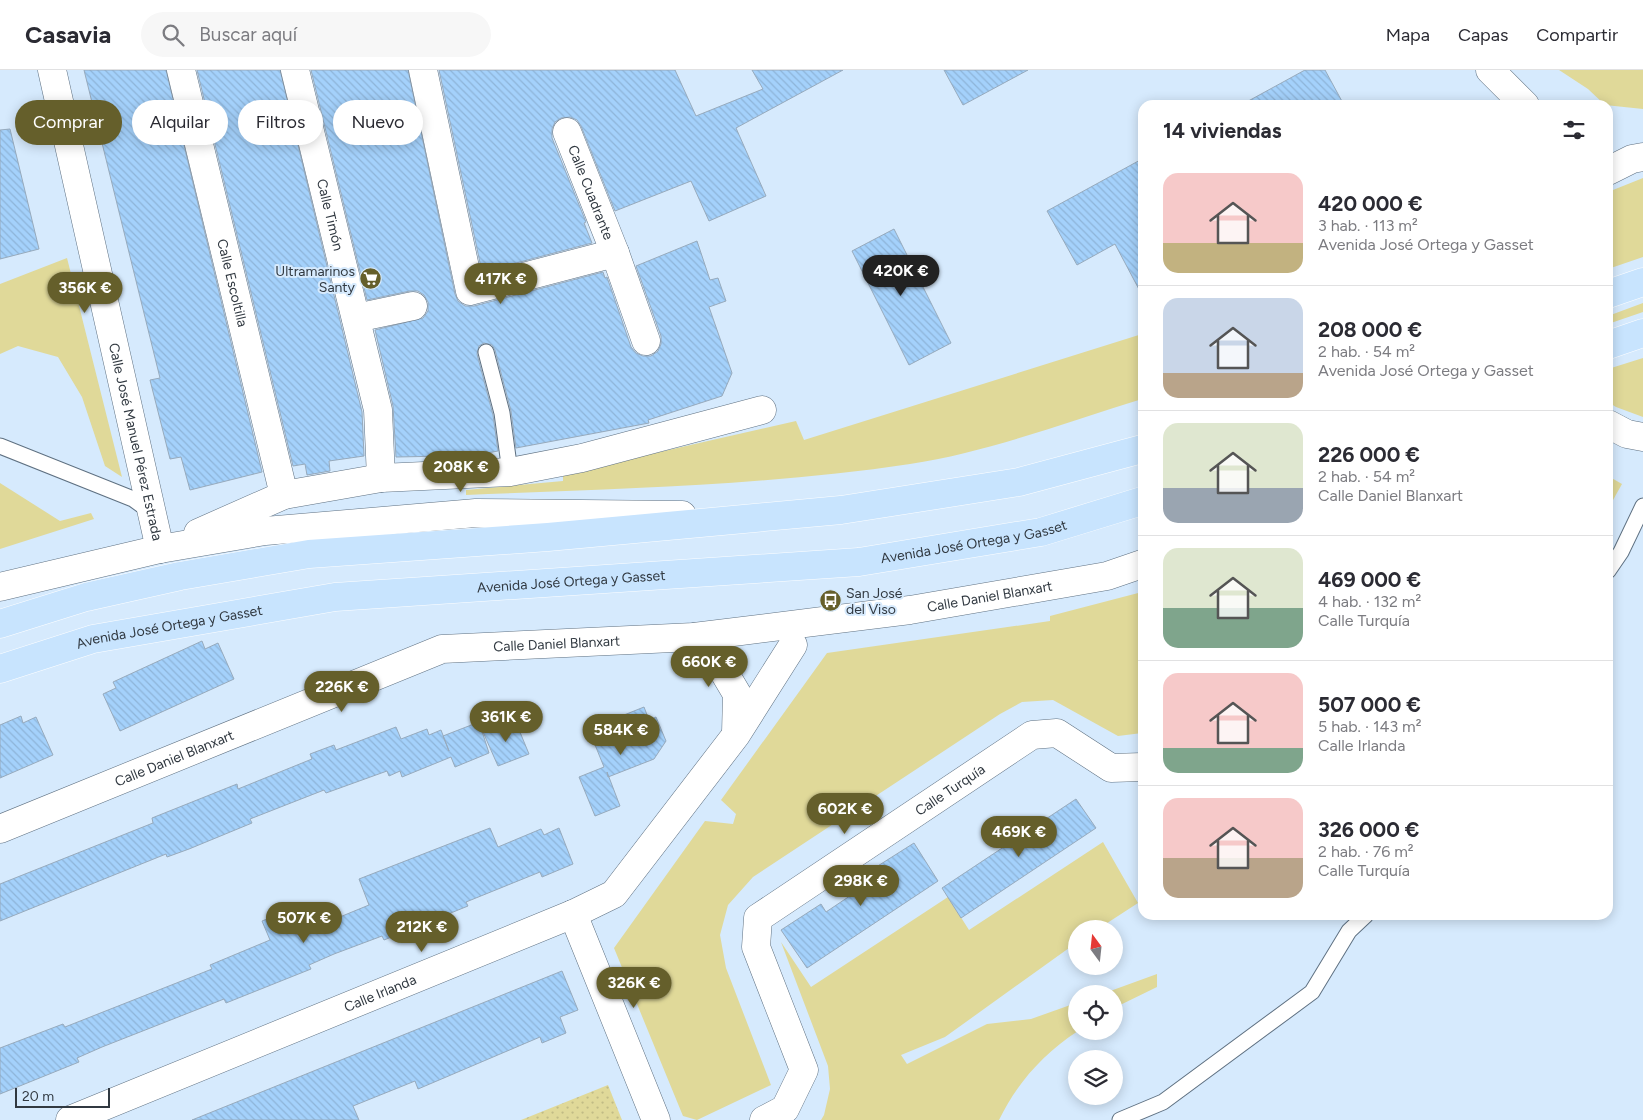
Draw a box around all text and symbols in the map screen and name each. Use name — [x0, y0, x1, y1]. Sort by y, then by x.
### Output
search box — [141, 12, 491, 57]
text: Casavia — [25, 20, 111, 49]
icon: search — [159, 21, 187, 49]
text: Buscar aquí — [199, 23, 297, 46]
text: Mapa — [1386, 24, 1430, 46]
text: Capas — [1458, 24, 1508, 46]
text: Compartir — [1536, 24, 1618, 46]
chip: Comprar — [15, 100, 122, 145]
chip: Alquilar — [132, 100, 228, 145]
chip: Filtros — [238, 100, 323, 145]
chip: Nuevo — [333, 100, 423, 145]
icon: filters — [1560, 116, 1588, 144]
text: 14 viviendas — [1163, 118, 1282, 143]
street label: Calle Cuadrante — [564, 143, 617, 243]
street label: Calle Timón — [313, 177, 347, 253]
text: 420 000 € — [1318, 191, 1422, 216]
icon: home — [1203, 193, 1263, 253]
text: 3 hab. · 113 m² — [1318, 216, 1418, 235]
text: Avenida José Ortega y Gasset — [1318, 235, 1534, 254]
street label: Calle Escoltilla — [213, 237, 251, 329]
pin: 420K € — [860, 254, 942, 297]
text: 420K € — [873, 261, 929, 280]
pin: 417K € — [460, 262, 542, 305]
place label: Ultramarinos Santy — [275, 263, 356, 296]
supermarket icon: Ultramarinos Santy — [359, 267, 383, 291]
text: 417K € — [475, 269, 527, 288]
pin: 356K € — [44, 272, 126, 314]
text: 356K € — [58, 278, 112, 297]
text: 208 000 € — [1318, 317, 1422, 342]
icon: home — [1203, 318, 1263, 378]
street label: Calle José Manuel Pérez Estrada — [105, 341, 166, 542]
text: 2 hab. · 54 m² — [1318, 342, 1415, 361]
text: Avenida José Ortega y Gasset — [1318, 361, 1534, 380]
text: 226 000 € — [1318, 442, 1420, 467]
icon: home — [1203, 443, 1263, 503]
pin: 208K € — [420, 450, 502, 493]
text: 208K € — [433, 457, 489, 476]
text: 2 hab. · 54 m² — [1318, 467, 1415, 486]
text: Calle Daniel Blanxart — [1318, 486, 1463, 505]
street label: Avenida José Ortega y Gasset — [879, 517, 1069, 567]
street label: Avenida José Ortega y Gasset — [476, 567, 666, 597]
text: 469 000 € — [1318, 567, 1421, 592]
icon: home — [1203, 568, 1263, 628]
street label: Calle Daniel Blanxart — [926, 578, 1054, 616]
place label: San José del Viso — [846, 585, 903, 618]
bus stop icon: San José del Viso — [818, 589, 842, 613]
text: 4 hab. · 132 m² — [1318, 592, 1421, 611]
street label: Avenida José Ortega y Gasset — [74, 602, 264, 653]
text: Calle Turquía — [1318, 611, 1410, 630]
street label: Calle Daniel Blanxart — [493, 633, 620, 656]
pin: 660K € — [668, 646, 750, 688]
text: 660K € — [682, 652, 736, 671]
pin: 226K € — [301, 670, 383, 713]
text: 226K € — [315, 677, 369, 696]
text: 507 000 € — [1318, 692, 1421, 717]
icon: home — [1203, 693, 1263, 753]
pin: 361K € — [465, 700, 547, 743]
text: 361K € — [481, 707, 531, 726]
pin: 584K € — [580, 714, 662, 756]
text: 5 hab. · 143 m² — [1318, 717, 1422, 736]
text: 584K € — [594, 720, 648, 739]
street label: Calle Daniel Blanxart — [112, 727, 236, 790]
text: Calle Irlanda — [1318, 736, 1405, 755]
street label: Calle Turquía — [912, 761, 988, 820]
pin: 602K € — [804, 792, 886, 835]
text: 602K € — [818, 799, 872, 818]
pin: 469K € — [978, 816, 1060, 858]
text: 326 000 € — [1318, 817, 1419, 842]
icon: home — [1203, 818, 1263, 878]
text: 469K € — [992, 822, 1046, 841]
text: 2 hab. · 76 m² — [1318, 842, 1414, 861]
text: Calle Turquía — [1318, 861, 1410, 880]
pin: 298K € — [820, 864, 902, 907]
text: 298K € — [834, 871, 888, 890]
pin: 507K € — [263, 902, 345, 944]
text: 507K € — [277, 908, 331, 927]
pin: 212K € — [381, 910, 463, 953]
text: 212K € — [397, 917, 447, 936]
north arrow — [1068, 920, 1122, 975]
map controls — [1068, 920, 1123, 1105]
pin: 326K € — [593, 966, 675, 1009]
street label: Calle Irlanda — [342, 971, 419, 1016]
text: 326K € — [607, 973, 661, 992]
button: locate — [1068, 985, 1123, 1040]
button: layers — [1068, 1050, 1123, 1105]
scale bar — [15, 1085, 110, 1108]
text: 20 m — [22, 1088, 54, 1105]

